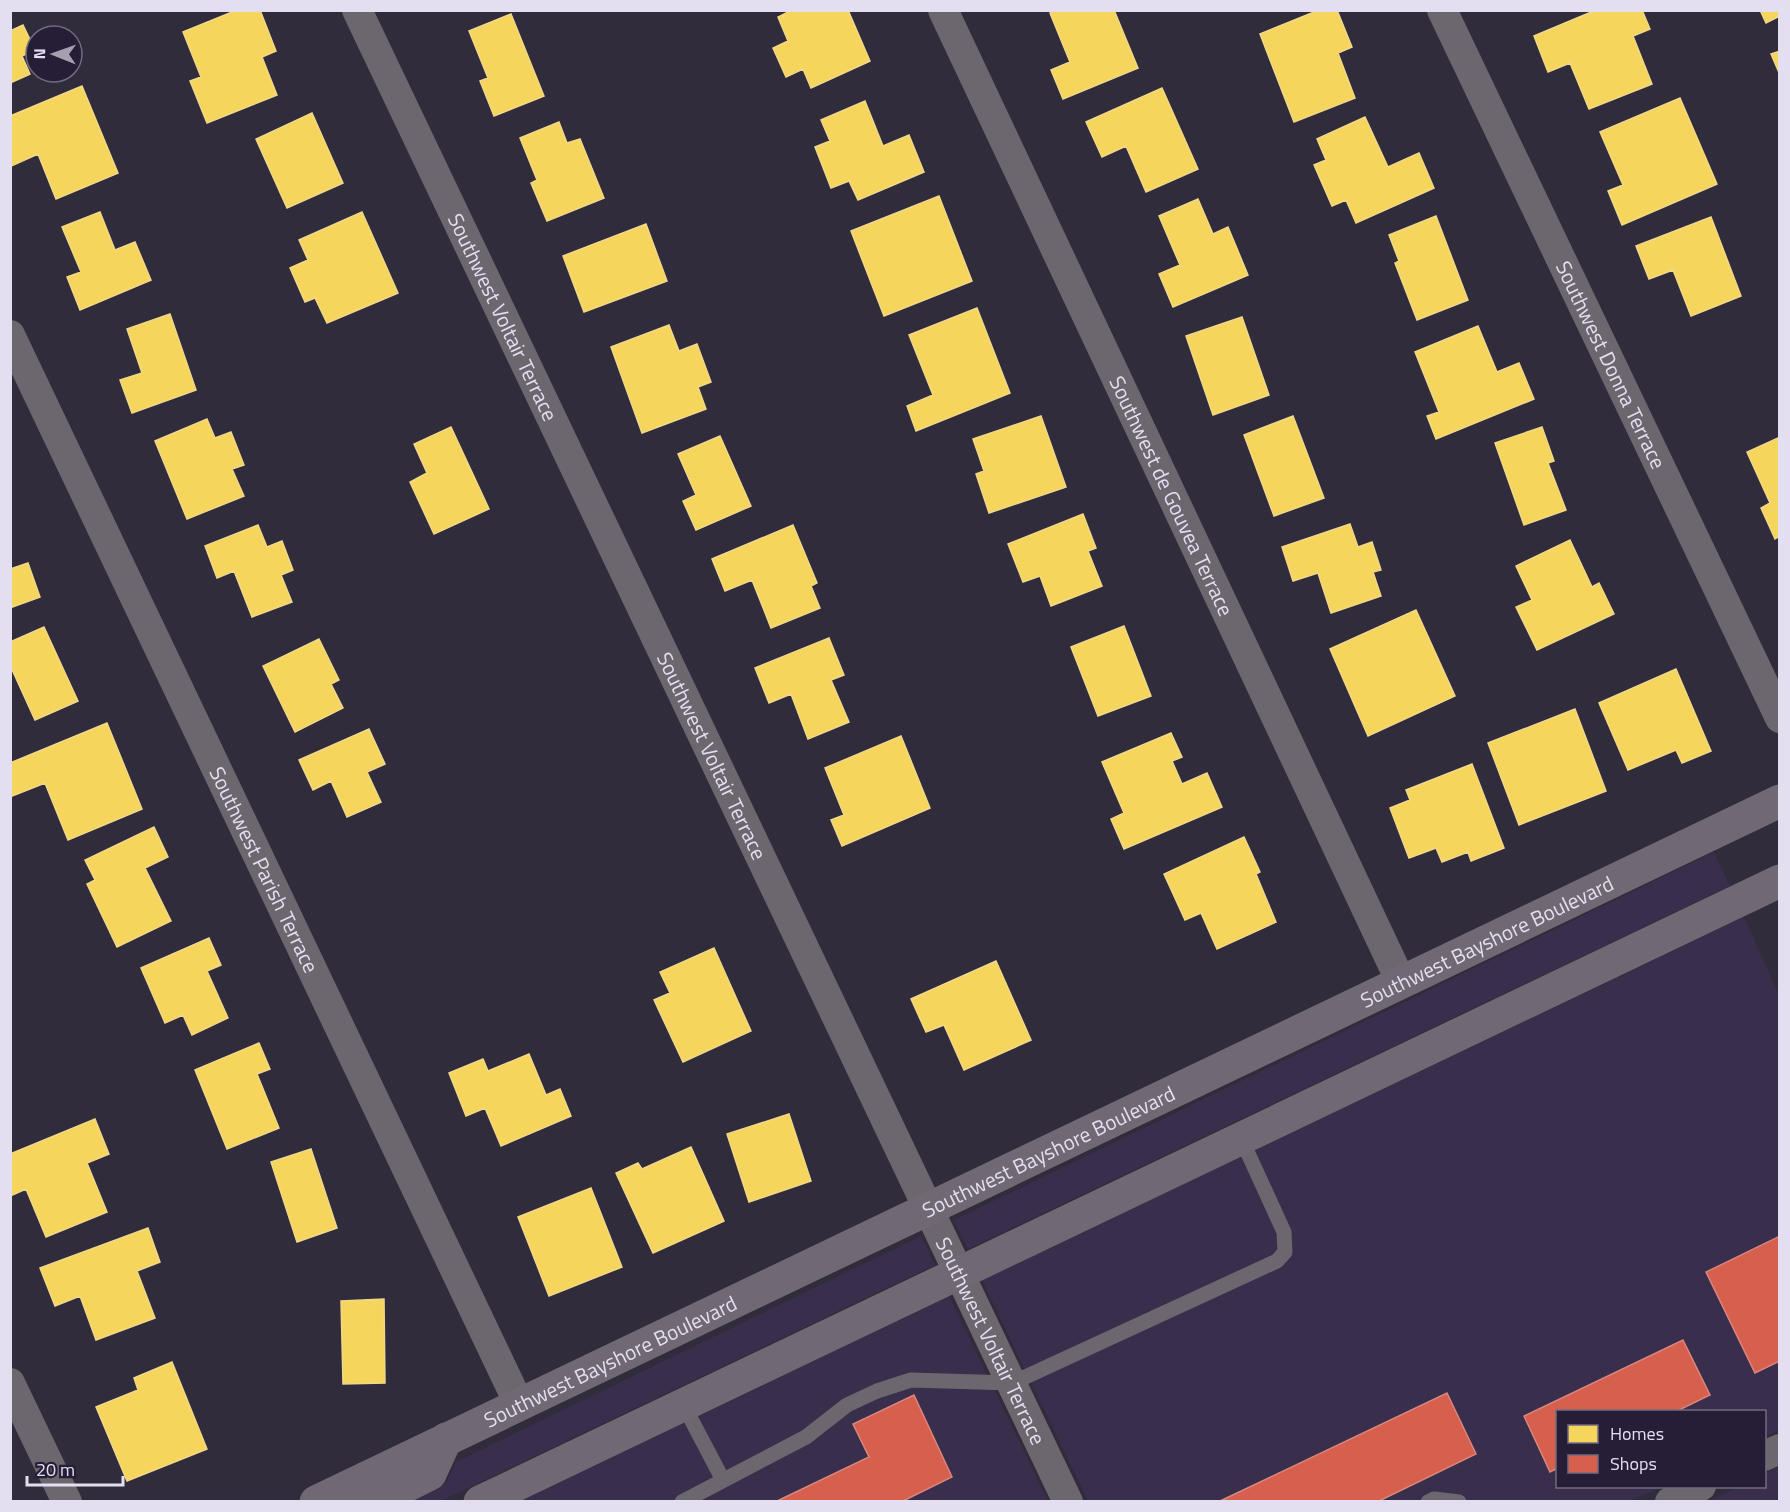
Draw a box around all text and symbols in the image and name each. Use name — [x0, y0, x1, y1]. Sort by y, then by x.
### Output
north arrow — [24, 24, 84, 84]
text: N — [27, 48, 51, 59]
street label: Southwest Voltair Terrace — [440, 208, 567, 426]
street label: Southwest Donna Terrace — [1548, 255, 1675, 474]
street label: Southwest de Gouvea Terrace — [1102, 370, 1242, 621]
street label: Southwest Voltair Terrace — [649, 646, 776, 865]
street label: Southwest Parish Terrace — [202, 761, 327, 978]
street label: Southwest Bayshore Boulevard — [1355, 867, 1619, 1016]
street label: Southwest Bayshore Boulevard — [916, 1077, 1180, 1226]
street label: Southwest Voltair Terrace — [928, 1231, 1054, 1450]
street label: Southwest Bayshore Boulevard — [478, 1287, 742, 1436]
legend — [1556, 1410, 1766, 1488]
text: Homes — [1610, 1420, 1664, 1447]
scale bar — [27, 1449, 123, 1487]
text: Shops — [1610, 1450, 1657, 1477]
text: 20 m — [36, 1456, 75, 1483]

